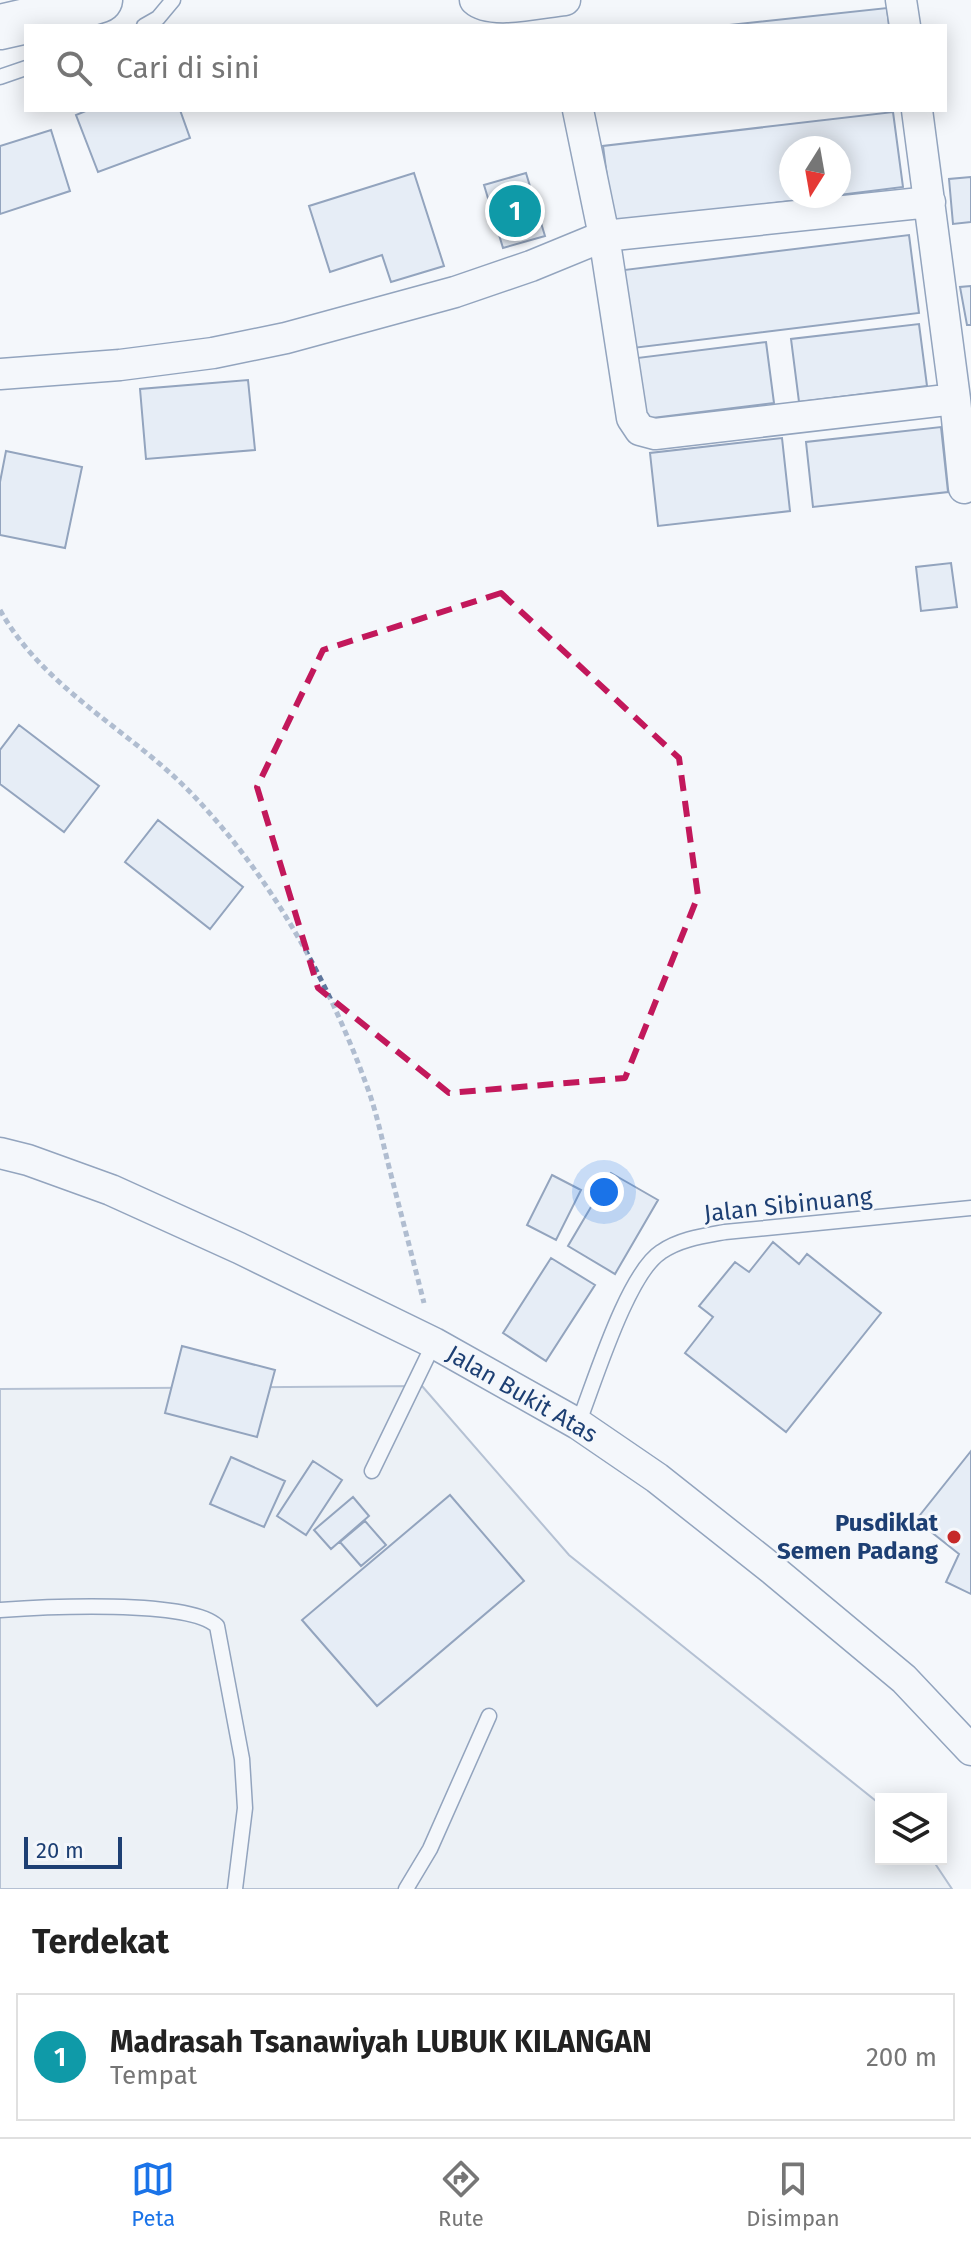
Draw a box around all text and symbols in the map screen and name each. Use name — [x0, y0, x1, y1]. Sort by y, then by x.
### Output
search box — [24, 24, 947, 112]
icon: search — [52, 46, 96, 90]
text: Cari di sini — [116, 50, 260, 86]
north arrow — [779, 136, 851, 208]
pin: 1 — [489, 181, 541, 241]
your location — [584, 1172, 624, 1212]
street label: Jalan Sibinuang — [702, 1182, 874, 1228]
street label: Jalan Bukit Atas — [442, 1340, 602, 1448]
place label: Pusdiklat Semen Padang — [777, 1509, 939, 1565]
marker: Pusdiklat Semen Padang — [945, 1528, 963, 1546]
map controls — [875, 1793, 947, 1865]
button: layers — [875, 1793, 947, 1865]
scale bar — [24, 1833, 122, 1869]
text: 20 m — [36, 1837, 84, 1864]
text: Terdekat — [32, 1921, 169, 1962]
text: Madrasah Tsanawiyah LUBUK KILANGAN — [110, 2024, 652, 2060]
text: 1 — [54, 2042, 66, 2073]
text: 200 m — [866, 2042, 937, 2073]
text: Tempat — [110, 2060, 197, 2091]
tab: Peta — [131, 2157, 175, 2232]
tab: Rute — [438, 2157, 484, 2232]
tab: Disimpan — [746, 2157, 840, 2232]

